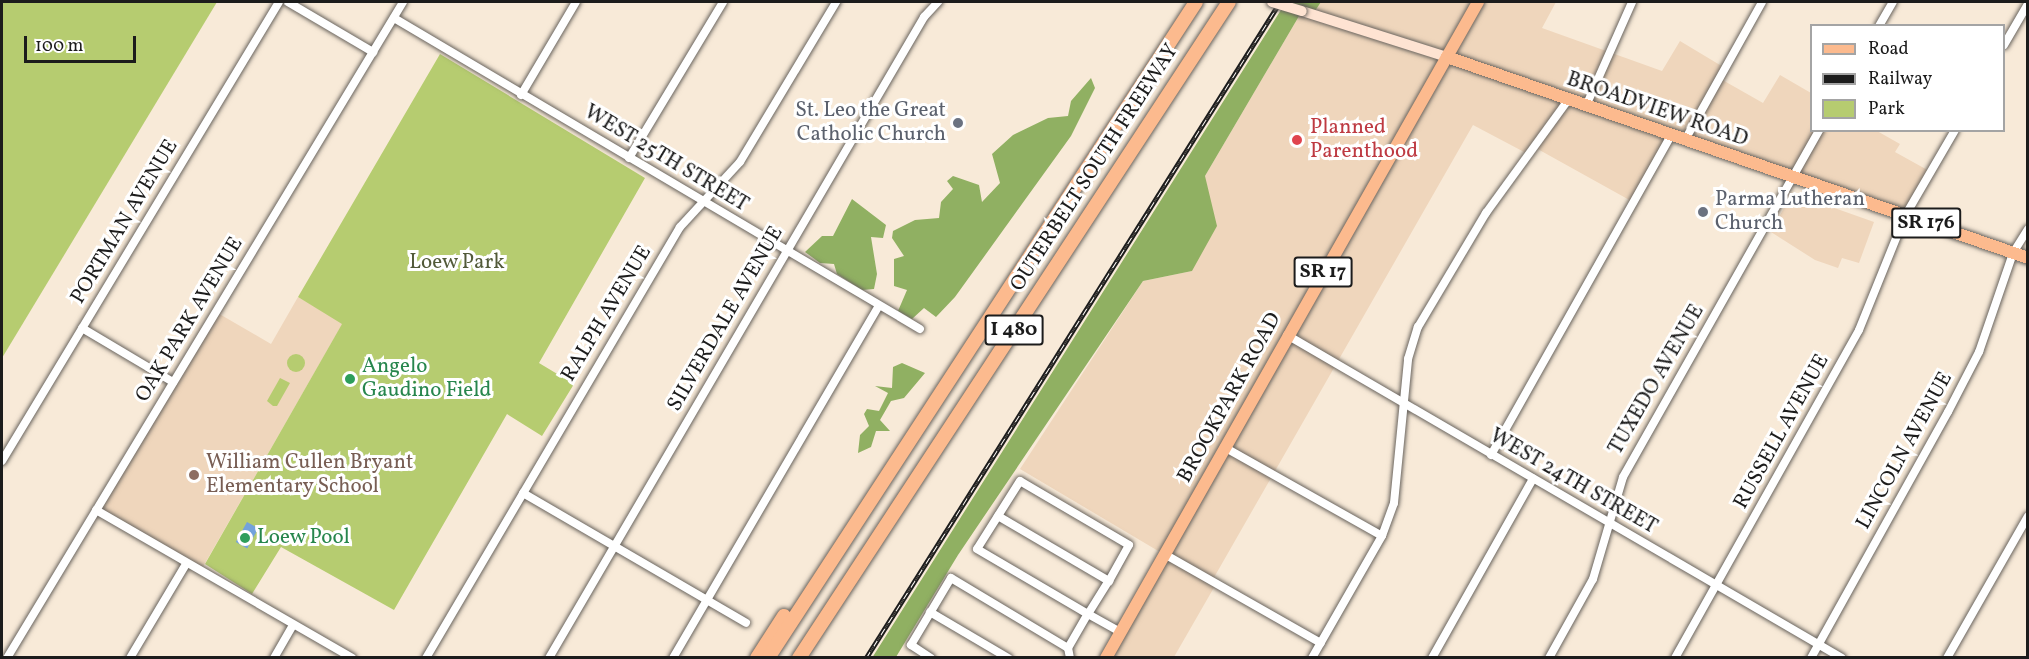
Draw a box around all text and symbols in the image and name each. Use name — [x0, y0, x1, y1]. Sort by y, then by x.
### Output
scale bar — [27, 24, 140, 62]
legend — [1810, 24, 2005, 132]
text: 100 m — [35, 34, 84, 59]
text: Road — [1868, 37, 1909, 62]
street label: OUTERBELT SOUTH FREEWAY — [1005, 39, 1185, 297]
street label: BROADVIEW ROAD — [1563, 67, 1751, 153]
text: Railway — [1868, 67, 1932, 92]
text: Park — [1868, 97, 1905, 122]
place label: St. Leo the Great Catholic Church — [795, 98, 946, 148]
street label: WEST 25TH STREET — [579, 100, 753, 218]
place label: Planned Parenthood — [1310, 115, 1418, 165]
marker: St. Leo the Great Catholic Church — [951, 116, 965, 130]
marker: Planned Parenthood — [1288, 131, 1306, 149]
street label: PORTMAN AVENUE — [66, 135, 184, 309]
place label: Parma Lutheran Church — [1715, 187, 1865, 237]
marker: Parma Lutheran Church — [1696, 205, 1710, 219]
road number: SR 176 — [1890, 206, 1962, 240]
street label: SILVERDALE AVENUE — [663, 222, 789, 416]
street label: OAK PARK AVENUE — [131, 233, 249, 407]
street label: RALPH AVENUE — [557, 241, 657, 387]
park label: Loew Park — [409, 250, 505, 276]
road number: SR 17 — [1293, 255, 1353, 289]
street label: TUXEDO AVENUE — [1604, 301, 1710, 459]
street label: BROOKPARK ROAD — [1173, 309, 1287, 487]
road number: I 480 — [984, 313, 1044, 347]
street label: RUSSELL AVENUE — [1729, 350, 1835, 514]
place label: Angelo Gaudino Field — [362, 354, 491, 404]
street label: LINCOLN AVENUE — [1851, 368, 1959, 534]
marker: Angelo Gaudino Field — [343, 372, 357, 386]
street label: WEST 24TH STREET — [1485, 424, 1661, 540]
place label: William Cullen Bryant Elementary School — [206, 450, 413, 500]
marker: William Cullen Bryant Elementary School — [187, 468, 201, 482]
place label: Loew Pool — [257, 525, 350, 551]
marker: Loew Pool — [238, 531, 252, 545]

